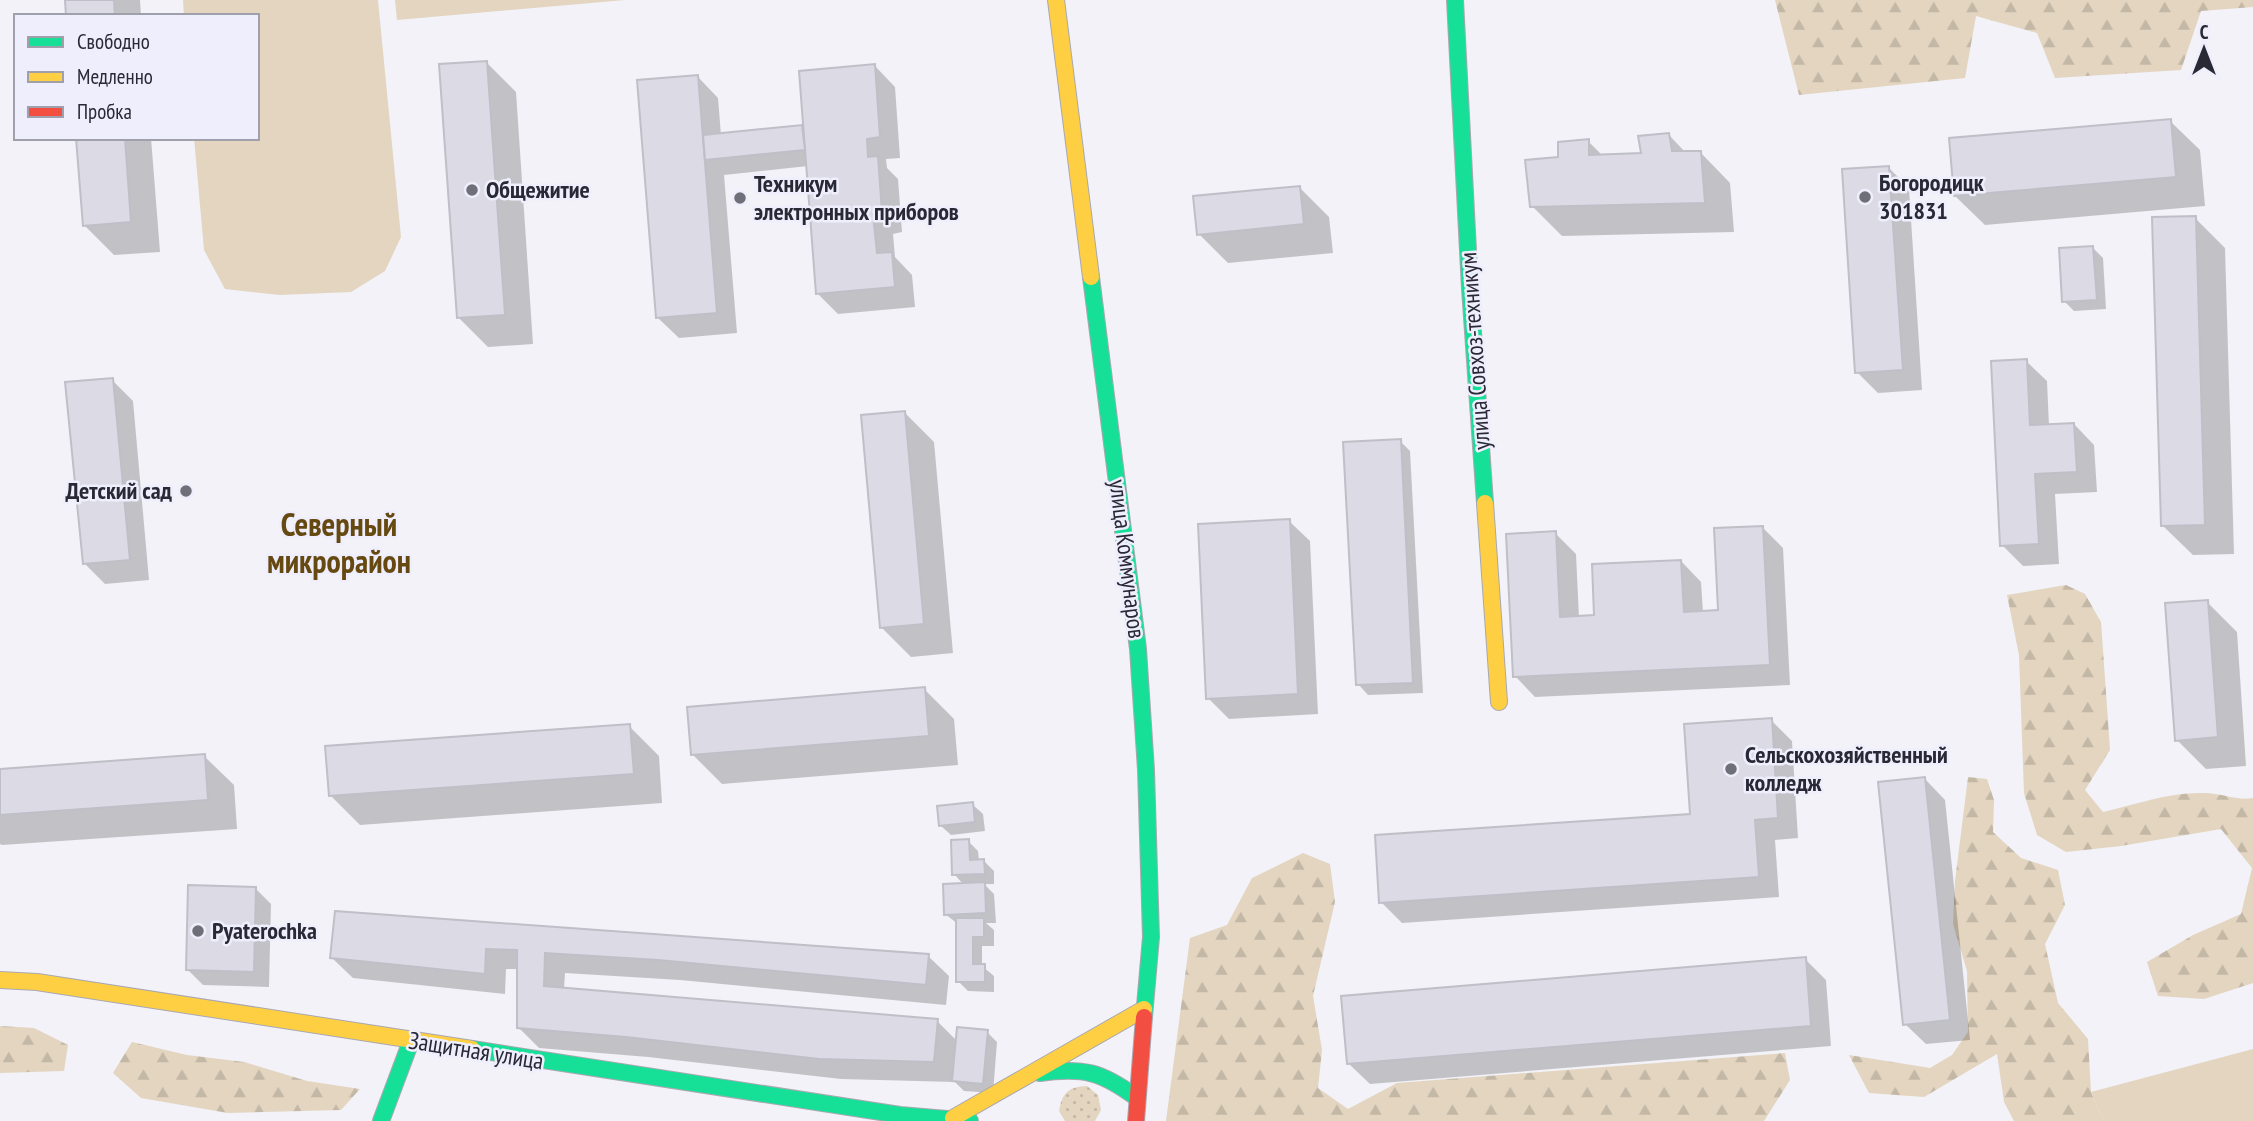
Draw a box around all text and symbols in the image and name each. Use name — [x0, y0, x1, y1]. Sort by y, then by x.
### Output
legend — [14, 14, 259, 140]
north arrow — [2169, 14, 2239, 84]
text: С — [2200, 20, 2209, 44]
text: Свободно — [77, 28, 150, 55]
text: Медленно — [77, 63, 153, 90]
text: Пробка — [77, 98, 132, 125]
place label: Богородицк 301831 — [1879, 167, 1984, 226]
place label: Техникум электронных приборов — [754, 168, 959, 227]
place label: Общежитие — [486, 174, 590, 205]
marker: Общежитие — [464, 182, 480, 198]
marker: Богородицк 301831 — [1857, 189, 1873, 205]
marker: Техникум электронных приборов — [732, 190, 748, 206]
street label: улица Совхоз-техникум — [1452, 251, 1497, 451]
place label: Детский сад — [66, 475, 173, 506]
street label: улица Коммунаров — [1102, 478, 1153, 640]
marker: Детский сад — [178, 483, 194, 499]
district label: Северный микрорайон — [267, 503, 411, 582]
place label: Сельскохозяйственный колледж — [1745, 739, 1948, 798]
marker: Сельскохозяйственный колледж — [1723, 761, 1739, 777]
place label: Pyaterochka — [212, 915, 317, 946]
marker: Pyaterochka — [190, 923, 206, 939]
street label: Защитная улица — [406, 1025, 546, 1076]

